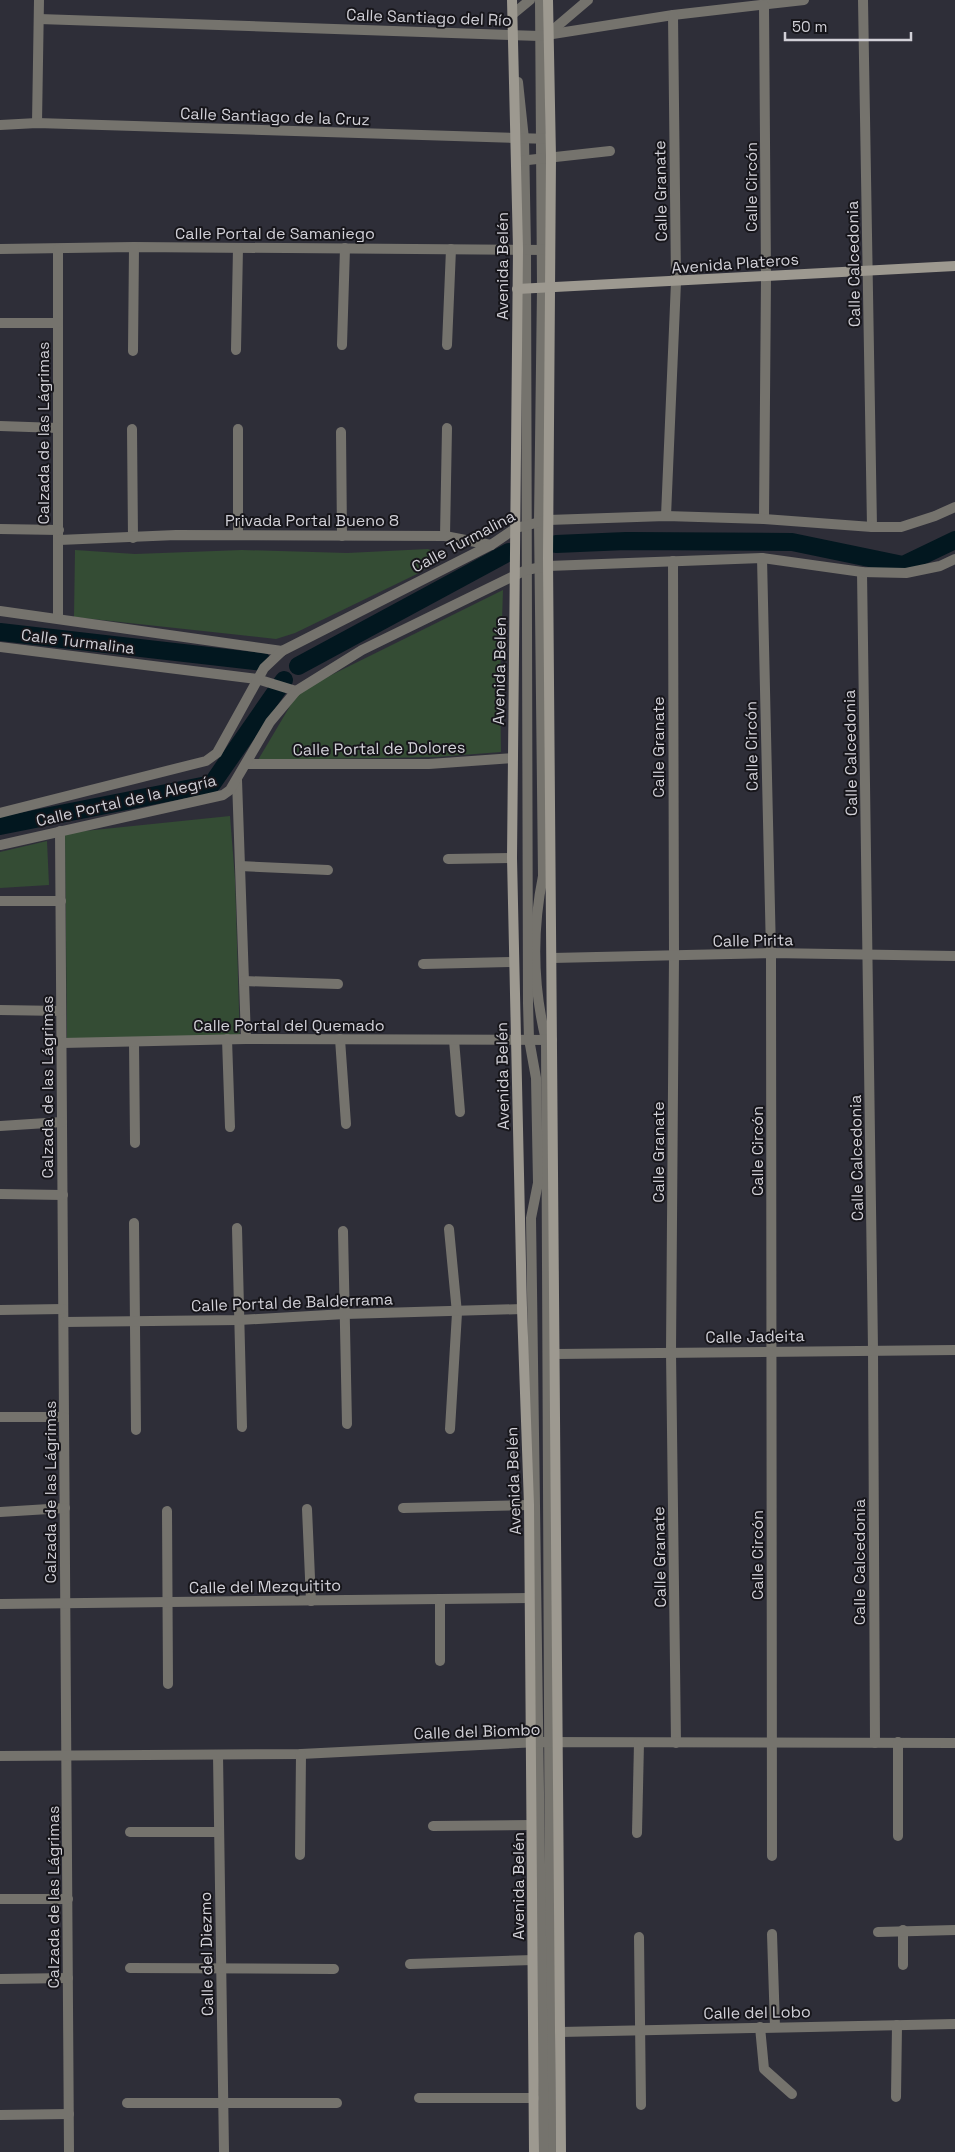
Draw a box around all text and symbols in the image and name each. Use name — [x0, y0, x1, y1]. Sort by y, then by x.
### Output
street label: Calle Santiago del Río — [346, 4, 512, 31]
scale bar — [785, 10, 911, 42]
text: 50 m — [792, 17, 827, 36]
street label: Calle Santiago de la Cruz — [180, 103, 370, 130]
street label: Calle Granate — [649, 140, 672, 242]
street label: Calle Circón — [741, 142, 762, 232]
street label: Calle Calcedonia — [842, 201, 865, 327]
street label: Avenida Belén — [492, 212, 513, 320]
street label: Calle Portal de Samaniego — [175, 223, 375, 244]
street label: Avenida Plateros — [671, 249, 799, 278]
street label: Calzada de las Lágrimas — [33, 341, 54, 525]
street label: Calle Turmalina — [408, 505, 519, 578]
street label: Privada Portal Bueno 8 — [225, 510, 399, 531]
street label: Avenida Belén — [488, 617, 511, 725]
street label: Calle Turmalina — [20, 624, 136, 659]
street label: Calle Calcedonia — [839, 690, 862, 816]
street label: Calle Granate — [648, 696, 669, 798]
street label: Calle Circón — [740, 701, 763, 791]
street label: Calle Portal de Dolores — [293, 736, 465, 761]
street label: Calle Portal de la Alegría — [34, 770, 218, 831]
street label: Calle Pirita — [712, 929, 794, 952]
street label: Calzada de las Lágrimas — [37, 995, 58, 1179]
street label: Calle Portal del Quemado — [193, 1015, 385, 1036]
street label: Avenida Belén — [491, 1022, 514, 1130]
street label: Calle Calcedonia — [845, 1095, 868, 1221]
street label: Calle Granate — [648, 1101, 669, 1203]
street label: Calle Circón — [747, 1106, 768, 1196]
street label: Calle Portal de Balderrama — [191, 1288, 393, 1317]
street label: Calle Jadeita — [705, 1325, 805, 1348]
street label: Calzada de las Lágrimas — [40, 1400, 61, 1584]
street label: Avenida Belén — [501, 1427, 526, 1535]
street label: Calle Calcedonia — [849, 1499, 870, 1625]
street label: Calle Granate — [648, 1506, 671, 1608]
street label: Calle Circón — [747, 1510, 768, 1600]
street label: Calle del Mezquitito — [189, 1575, 341, 1598]
street label: Calle del Biombo — [413, 1719, 541, 1744]
street label: Calzada de las Lágrimas — [43, 1805, 64, 1989]
street label: Avenida Belén — [508, 1832, 529, 1940]
street label: Calle del Diezmo — [195, 1892, 218, 2016]
street label: Calle del Lobo — [703, 2001, 811, 2024]

